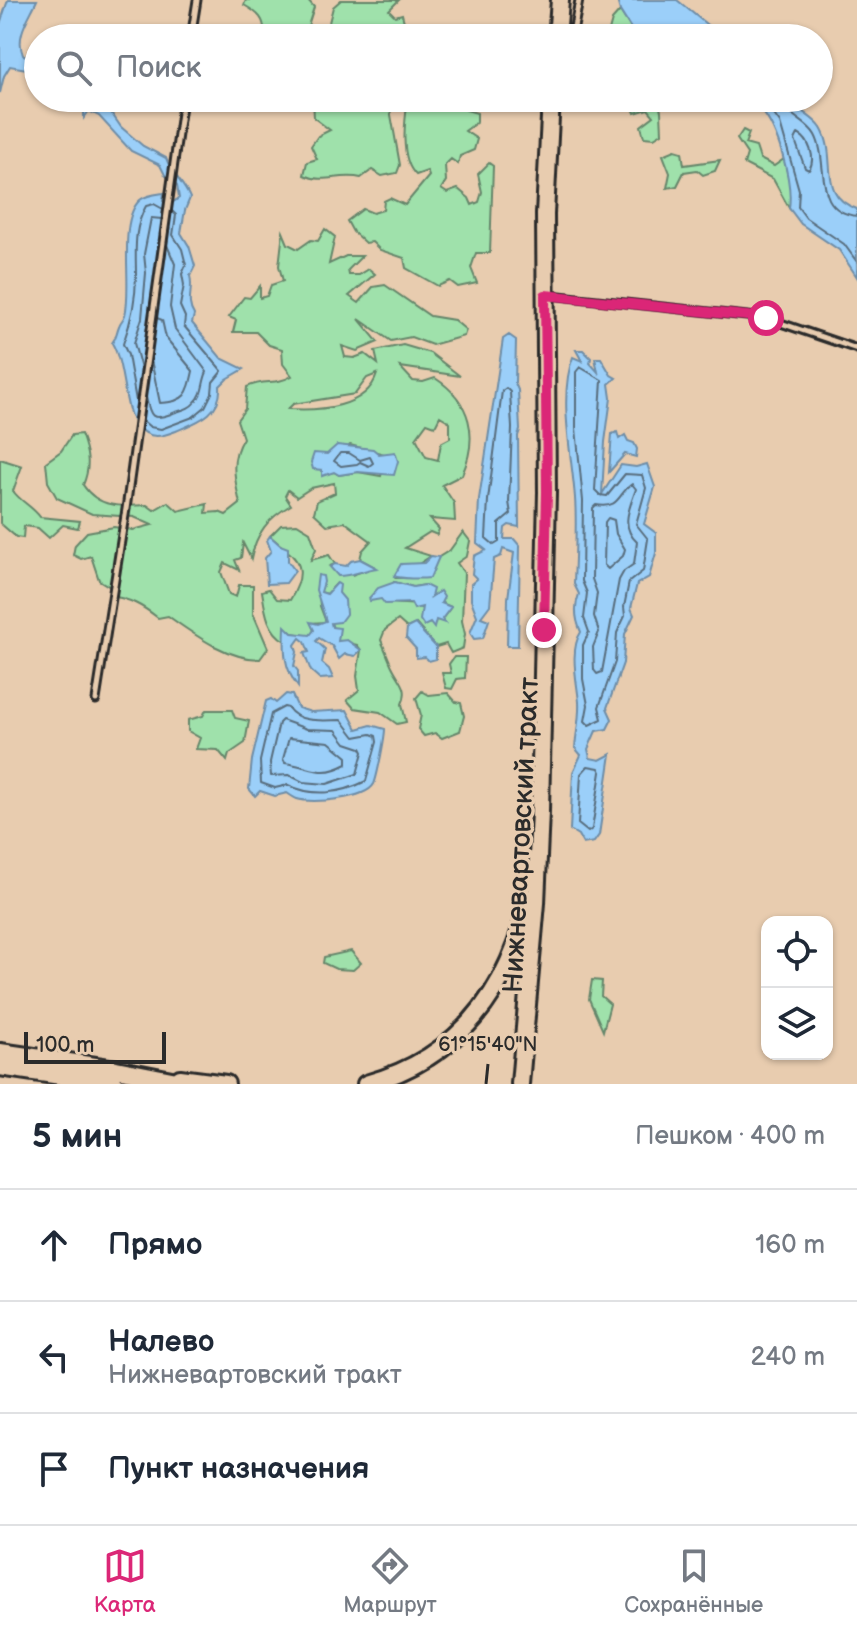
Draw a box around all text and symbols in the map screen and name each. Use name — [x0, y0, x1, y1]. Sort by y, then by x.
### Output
search box — [24, 24, 833, 112]
icon: search — [52, 46, 96, 90]
text: Поиск — [116, 50, 202, 86]
route start — [748, 300, 784, 336]
route end — [526, 612, 562, 648]
street label: Нижневартовский тракт — [497, 676, 546, 994]
map controls — [761, 916, 833, 1060]
button: locate — [761, 916, 833, 988]
button: layers — [761, 988, 833, 1060]
scale bar — [24, 1028, 166, 1064]
text: 100 m — [36, 1032, 95, 1059]
text: 61°15'40"N — [438, 1033, 538, 1057]
text: 5 мин — [32, 1116, 122, 1157]
text: Пешком · 400 m — [635, 1121, 825, 1152]
icon: ahead — [32, 1223, 76, 1267]
text: Прямо — [108, 1227, 202, 1263]
text: 160 m — [755, 1230, 825, 1261]
text: Налево — [108, 1324, 214, 1360]
icon: left — [32, 1335, 76, 1379]
text: 240 m — [750, 1342, 825, 1373]
text: Нижневартовский тракт — [108, 1360, 402, 1391]
icon: arrive — [32, 1447, 76, 1491]
text: Пункт назначения — [108, 1451, 369, 1487]
tab: Карта — [94, 1544, 156, 1619]
tab: Маршрут — [343, 1544, 437, 1619]
tab: Сохранённые — [624, 1544, 763, 1619]

